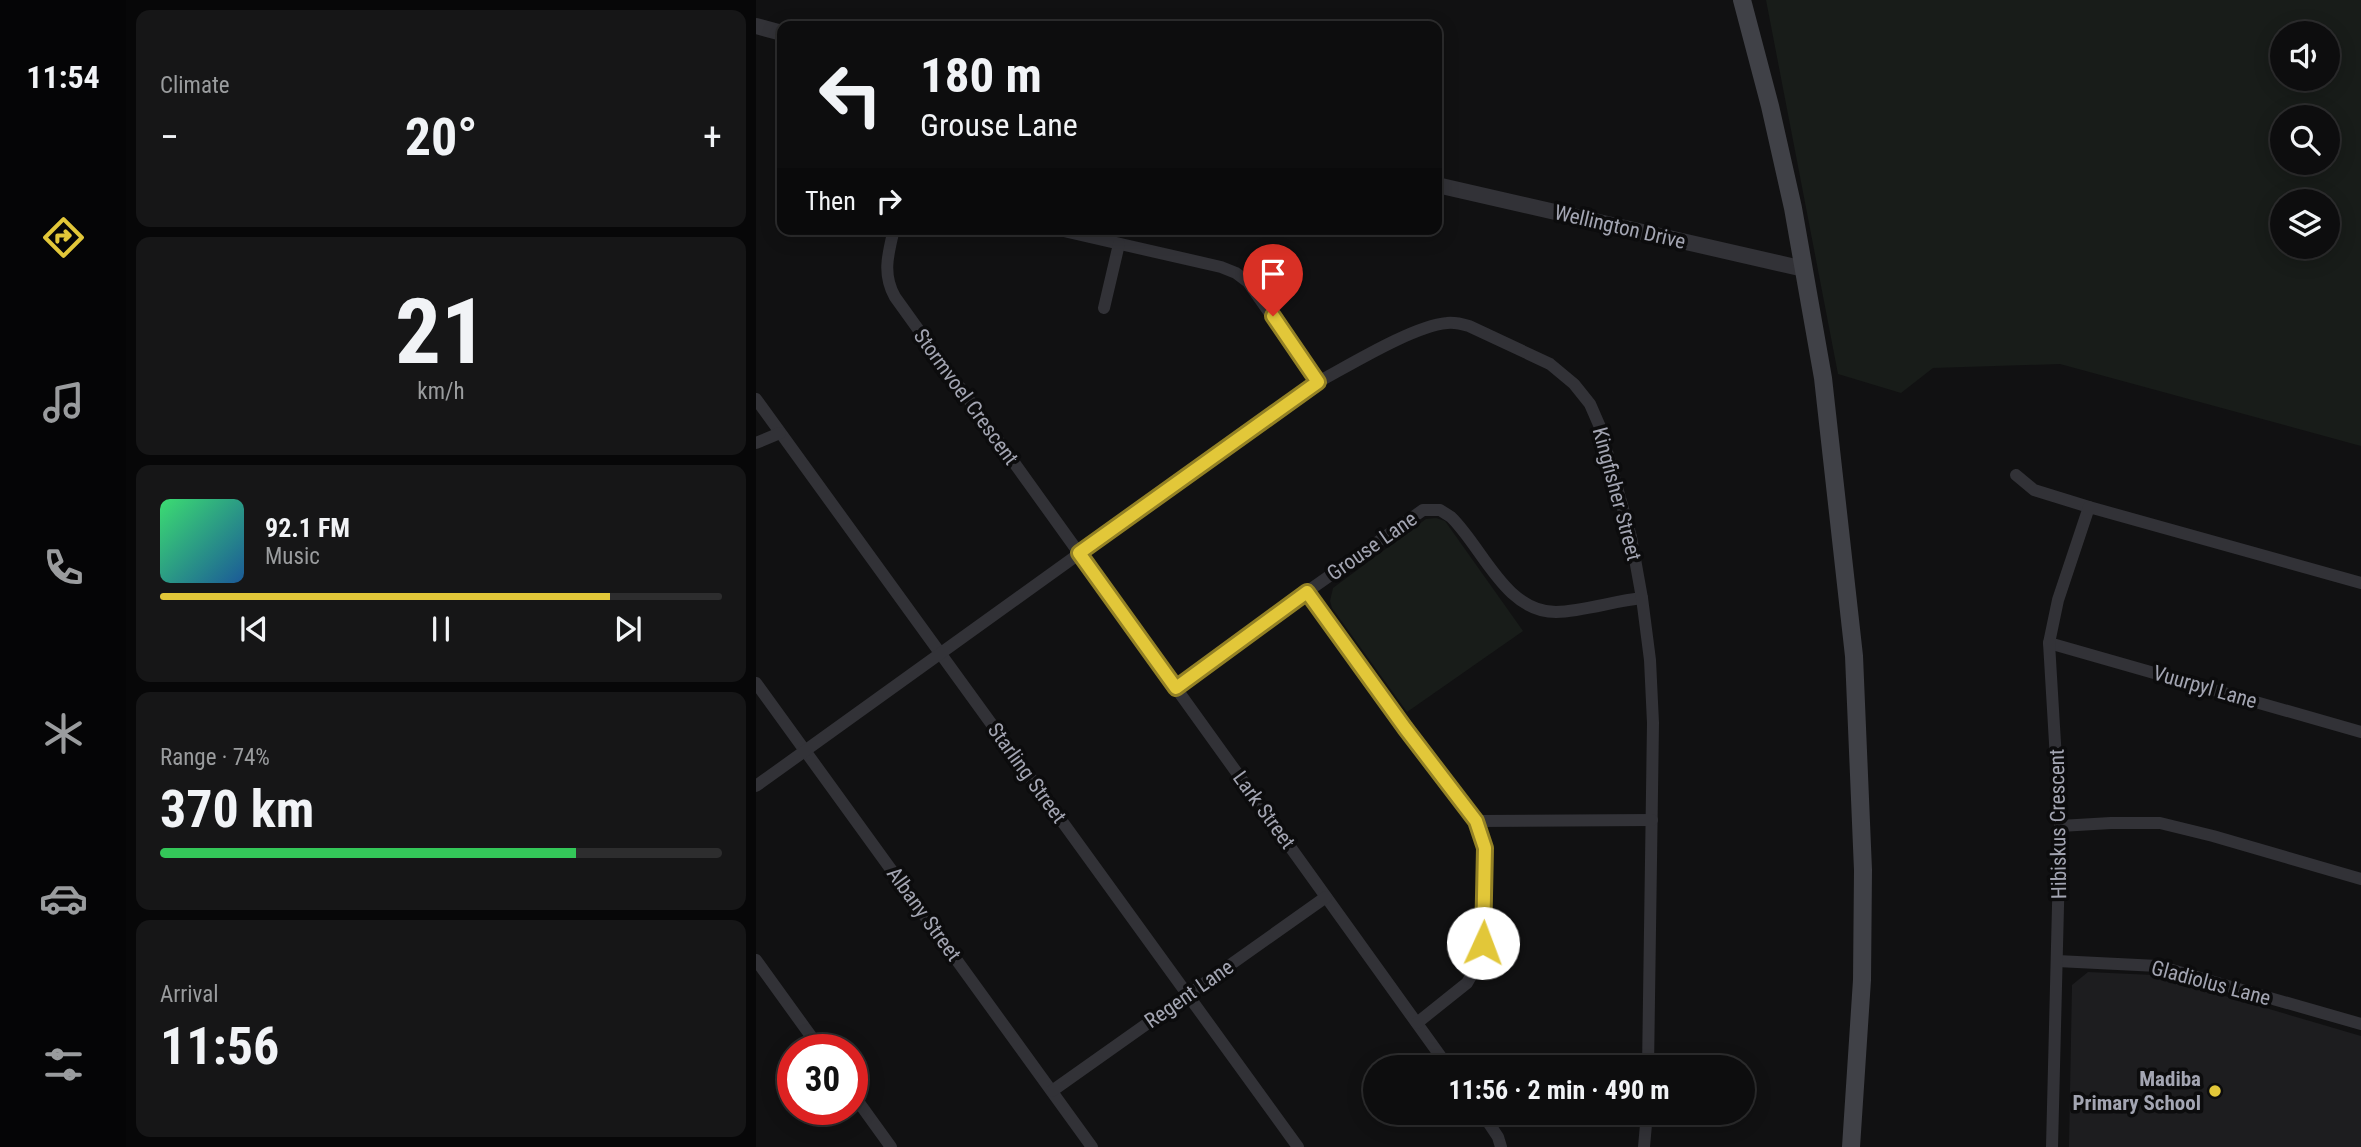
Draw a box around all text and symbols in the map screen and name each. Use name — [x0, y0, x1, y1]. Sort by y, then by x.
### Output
map controls — [2270, 21, 2340, 259]
button: sound — [2270, 21, 2340, 91]
text: 180 m — [920, 47, 1042, 104]
icon: left — [805, 49, 896, 140]
text: 11:54 — [26, 58, 100, 96]
text: Climate — [160, 72, 230, 99]
button: search — [2270, 105, 2340, 175]
text: Grouse Lane — [920, 106, 1078, 144]
text: 20° — [405, 107, 477, 168]
text: − — [160, 115, 179, 159]
text: + — [703, 115, 722, 159]
icon: right — [870, 182, 908, 220]
text: Then — [805, 186, 856, 216]
button: layers — [2270, 189, 2340, 259]
street label: Wellington Drive — [1552, 200, 1688, 254]
icon: directions — [39, 213, 88, 262]
pin — [1243, 244, 1303, 316]
icon: arrive — [1254, 255, 1292, 293]
text: 21 — [395, 279, 487, 385]
street label: Stormvoel Crescent — [909, 324, 1023, 470]
icon: music — [39, 378, 88, 427]
text: km/h — [417, 378, 465, 405]
street label: Kingfisher Street — [1588, 425, 1646, 563]
street label: Grouse Lane — [1323, 506, 1421, 586]
text: 92.1 FM — [265, 513, 350, 543]
icon: phone — [39, 543, 88, 592]
text: Music — [265, 543, 320, 570]
icon: previous — [235, 610, 273, 648]
icon: pause — [422, 610, 460, 648]
icon: next — [609, 610, 647, 648]
street label: Vuurpyl Lane — [2150, 661, 2260, 713]
icon: climate — [39, 709, 88, 758]
street label: Starling Street — [983, 718, 1071, 828]
text: Range · 74% — [160, 744, 270, 771]
street label: Hibiskus Crescent — [2045, 749, 2071, 899]
street label: Lark Street — [1228, 767, 1300, 853]
text: 370 km — [160, 779, 314, 840]
street label: Albany Street — [882, 862, 966, 966]
icon: car — [39, 874, 88, 923]
position arrow — [1446, 906, 1520, 980]
street label: Regent Lane — [1140, 955, 1238, 1033]
street label: Gladiolus Lane — [2149, 956, 2273, 1010]
text: Arrival — [160, 981, 219, 1008]
text: 11:56 — [160, 1016, 279, 1077]
speed limit sign: 30 — [777, 1034, 868, 1125]
icon: filters — [39, 1040, 88, 1089]
place label: Madiba Primary School — [2073, 1067, 2201, 1115]
text: 11:56 · 2 min · 490 m — [1449, 1075, 1669, 1105]
marker: Madiba Primary School — [2207, 1083, 2223, 1099]

